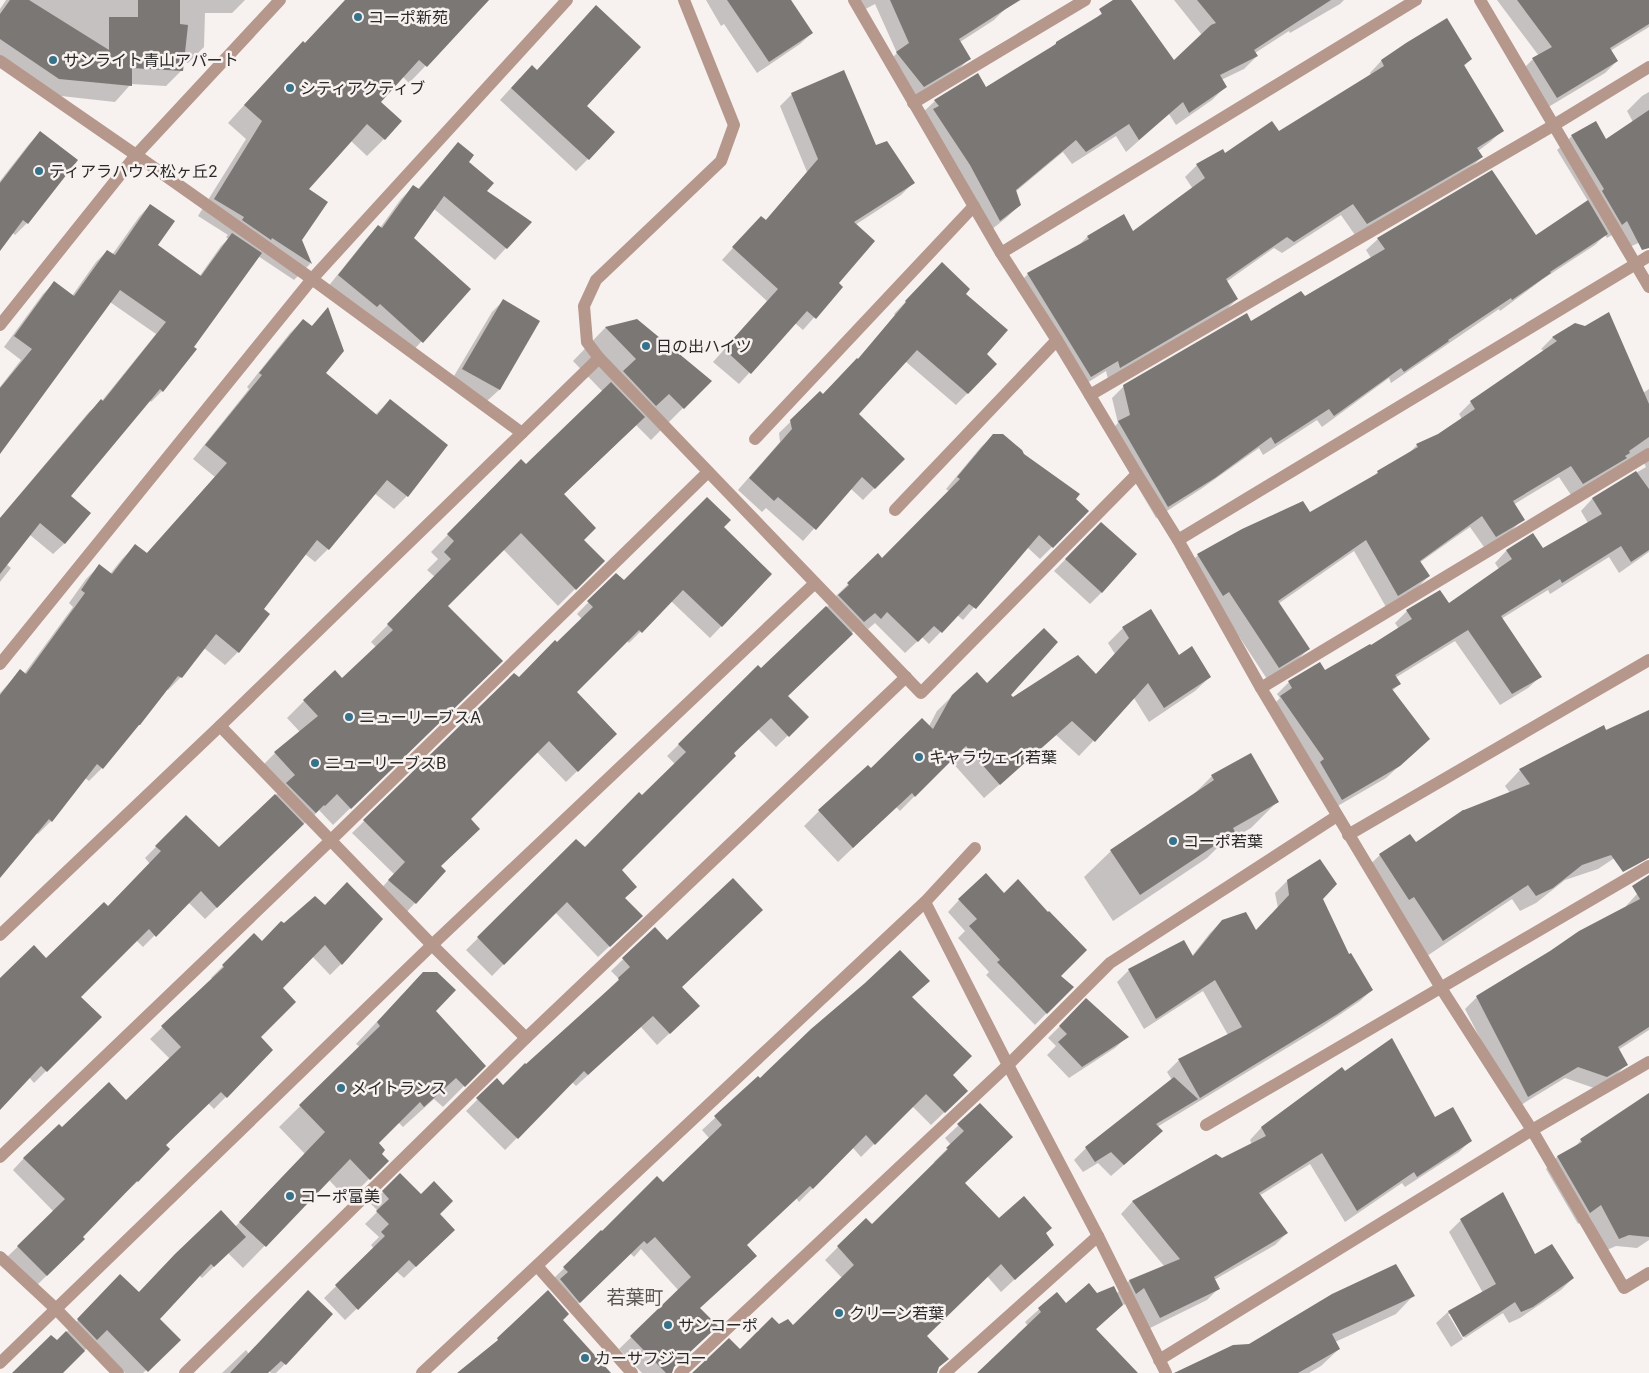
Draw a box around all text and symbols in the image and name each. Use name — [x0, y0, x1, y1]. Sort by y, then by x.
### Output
place label: コーポ新苑 — [368, 7, 448, 27]
marker: コーポ新苑 — [352, 11, 364, 23]
place label: サンライト青山アパート — [63, 50, 239, 70]
marker: サンライト青山アパート — [47, 54, 59, 66]
place label: シティアクティブ — [300, 78, 425, 98]
marker: シティアクティブ — [284, 82, 296, 94]
place label: ティアラハウス松ヶ丘2 — [49, 161, 218, 181]
marker: ティアラハウス松ヶ丘2 — [33, 165, 45, 177]
place label: 日の出ハイツ — [656, 336, 752, 356]
marker: 日の出ハイツ — [640, 340, 652, 352]
place label: ニューリーブスA — [359, 707, 481, 727]
marker: ニューリーブスA — [343, 711, 355, 723]
place label: キャラウェイ若葉 — [929, 747, 1057, 767]
marker: キャラウェイ若葉 — [913, 751, 925, 763]
place label: ニューリーブスB — [325, 753, 447, 773]
marker: ニューリーブスB — [309, 757, 321, 769]
place label: コーポ若葉 — [1183, 831, 1263, 851]
marker: コーポ若葉 — [1167, 835, 1179, 847]
place label: メイトランス — [351, 1078, 447, 1098]
marker: メイトランス — [335, 1082, 347, 1094]
place label: コーポ富美 — [300, 1186, 380, 1206]
marker: コーポ富美 — [284, 1190, 296, 1202]
district label: 若葉町 — [606, 1286, 664, 1309]
place label: クリーン若葉 — [849, 1303, 944, 1323]
marker: クリーン若葉 — [833, 1307, 845, 1319]
place label: サンコーポ — [678, 1315, 758, 1335]
marker: サンコーポ — [662, 1319, 674, 1331]
place label: カーサフジコー — [595, 1348, 707, 1368]
marker: カーサフジコー — [579, 1352, 591, 1364]

